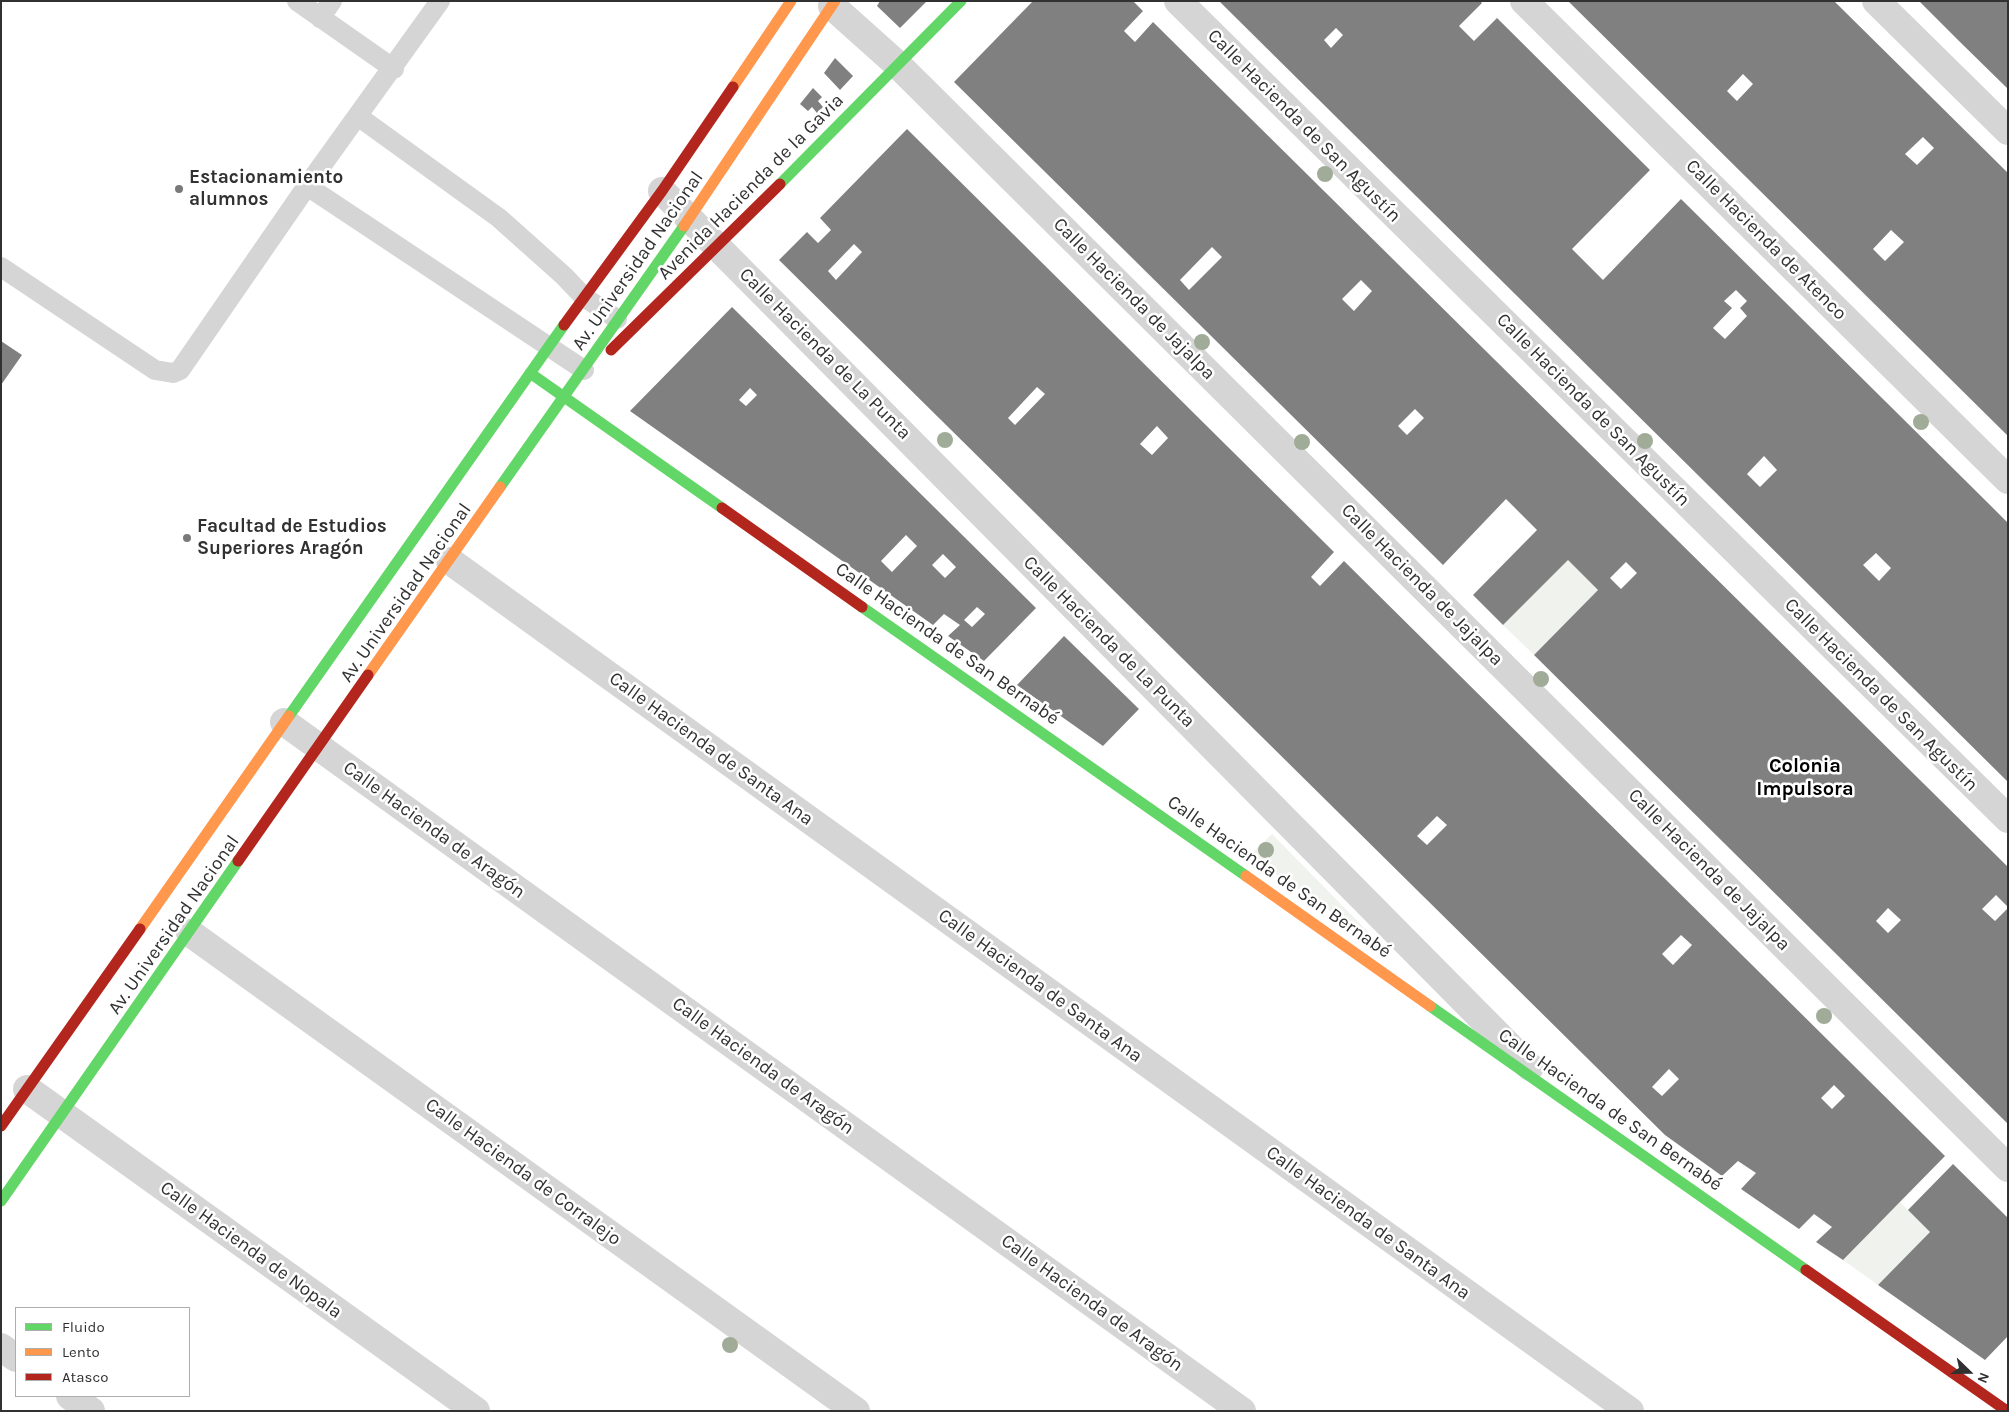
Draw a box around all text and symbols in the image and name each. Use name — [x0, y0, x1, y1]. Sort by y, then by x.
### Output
street label: Calle Hacienda de San Agustín — [1203, 25, 1405, 227]
street label: Avenida Hacienda de la Gavia — [653, 89, 849, 285]
street label: Calle Hacienda de Atenco — [1681, 155, 1851, 325]
place label: Estacionamiento alumnos — [189, 167, 343, 211]
street label: Av. Universidad Nacional — [567, 167, 709, 355]
marker: Estacionamiento alumnos — [173, 183, 185, 195]
street label: Calle Hacienda de Jajalpa — [1048, 213, 1220, 385]
street label: Calle Hacienda de La Punta — [734, 263, 916, 445]
street label: Calle Hacienda de San Agustín — [1492, 309, 1694, 511]
street label: Av. Universidad Nacional — [335, 499, 477, 687]
street label: Calle Hacienda de Jajalpa — [1336, 499, 1508, 671]
place label: Facultad de Estudios Superiores Aragón — [197, 516, 387, 560]
marker: Facultad de Estudios Superiores Aragón — [181, 532, 193, 544]
street label: Calle Hacienda de La Punta — [1018, 551, 1200, 733]
street label: Calle Hacienda de San Bernabé — [831, 558, 1063, 730]
street label: Calle Hacienda de San Agustín — [1780, 594, 1982, 796]
street label: Calle Hacienda de Santa Ana — [604, 667, 818, 831]
district label: Colonia Impulsora — [1756, 754, 1854, 801]
street label: Calle Hacienda de Aragón — [339, 756, 529, 904]
street label: Calle Hacienda de Jajalpa — [1623, 784, 1795, 956]
street label: Calle Hacienda de San Bernabé — [1163, 791, 1395, 963]
street label: Av. Universidad Nacional — [103, 831, 245, 1019]
street label: Calle Hacienda de Santa Ana — [933, 904, 1147, 1068]
street label: Calle Hacienda de Aragón — [668, 992, 858, 1140]
street label: Calle Hacienda de San Bernabé — [1494, 1024, 1726, 1196]
street label: Calle Hacienda de Corralejo — [421, 1093, 625, 1251]
street label: Calle Hacienda de Santa Ana — [1261, 1141, 1475, 1305]
street label: Calle Hacienda de Nopala — [156, 1176, 346, 1324]
street label: Calle Hacienda de Aragón — [997, 1229, 1187, 1377]
legend — [15, 1307, 190, 1397]
text: Fluido — [62, 1318, 105, 1336]
text: Lento — [62, 1343, 100, 1361]
north arrow — [1944, 1347, 1994, 1397]
text: Atasco — [62, 1368, 108, 1386]
text: N — [1974, 1370, 1993, 1386]

